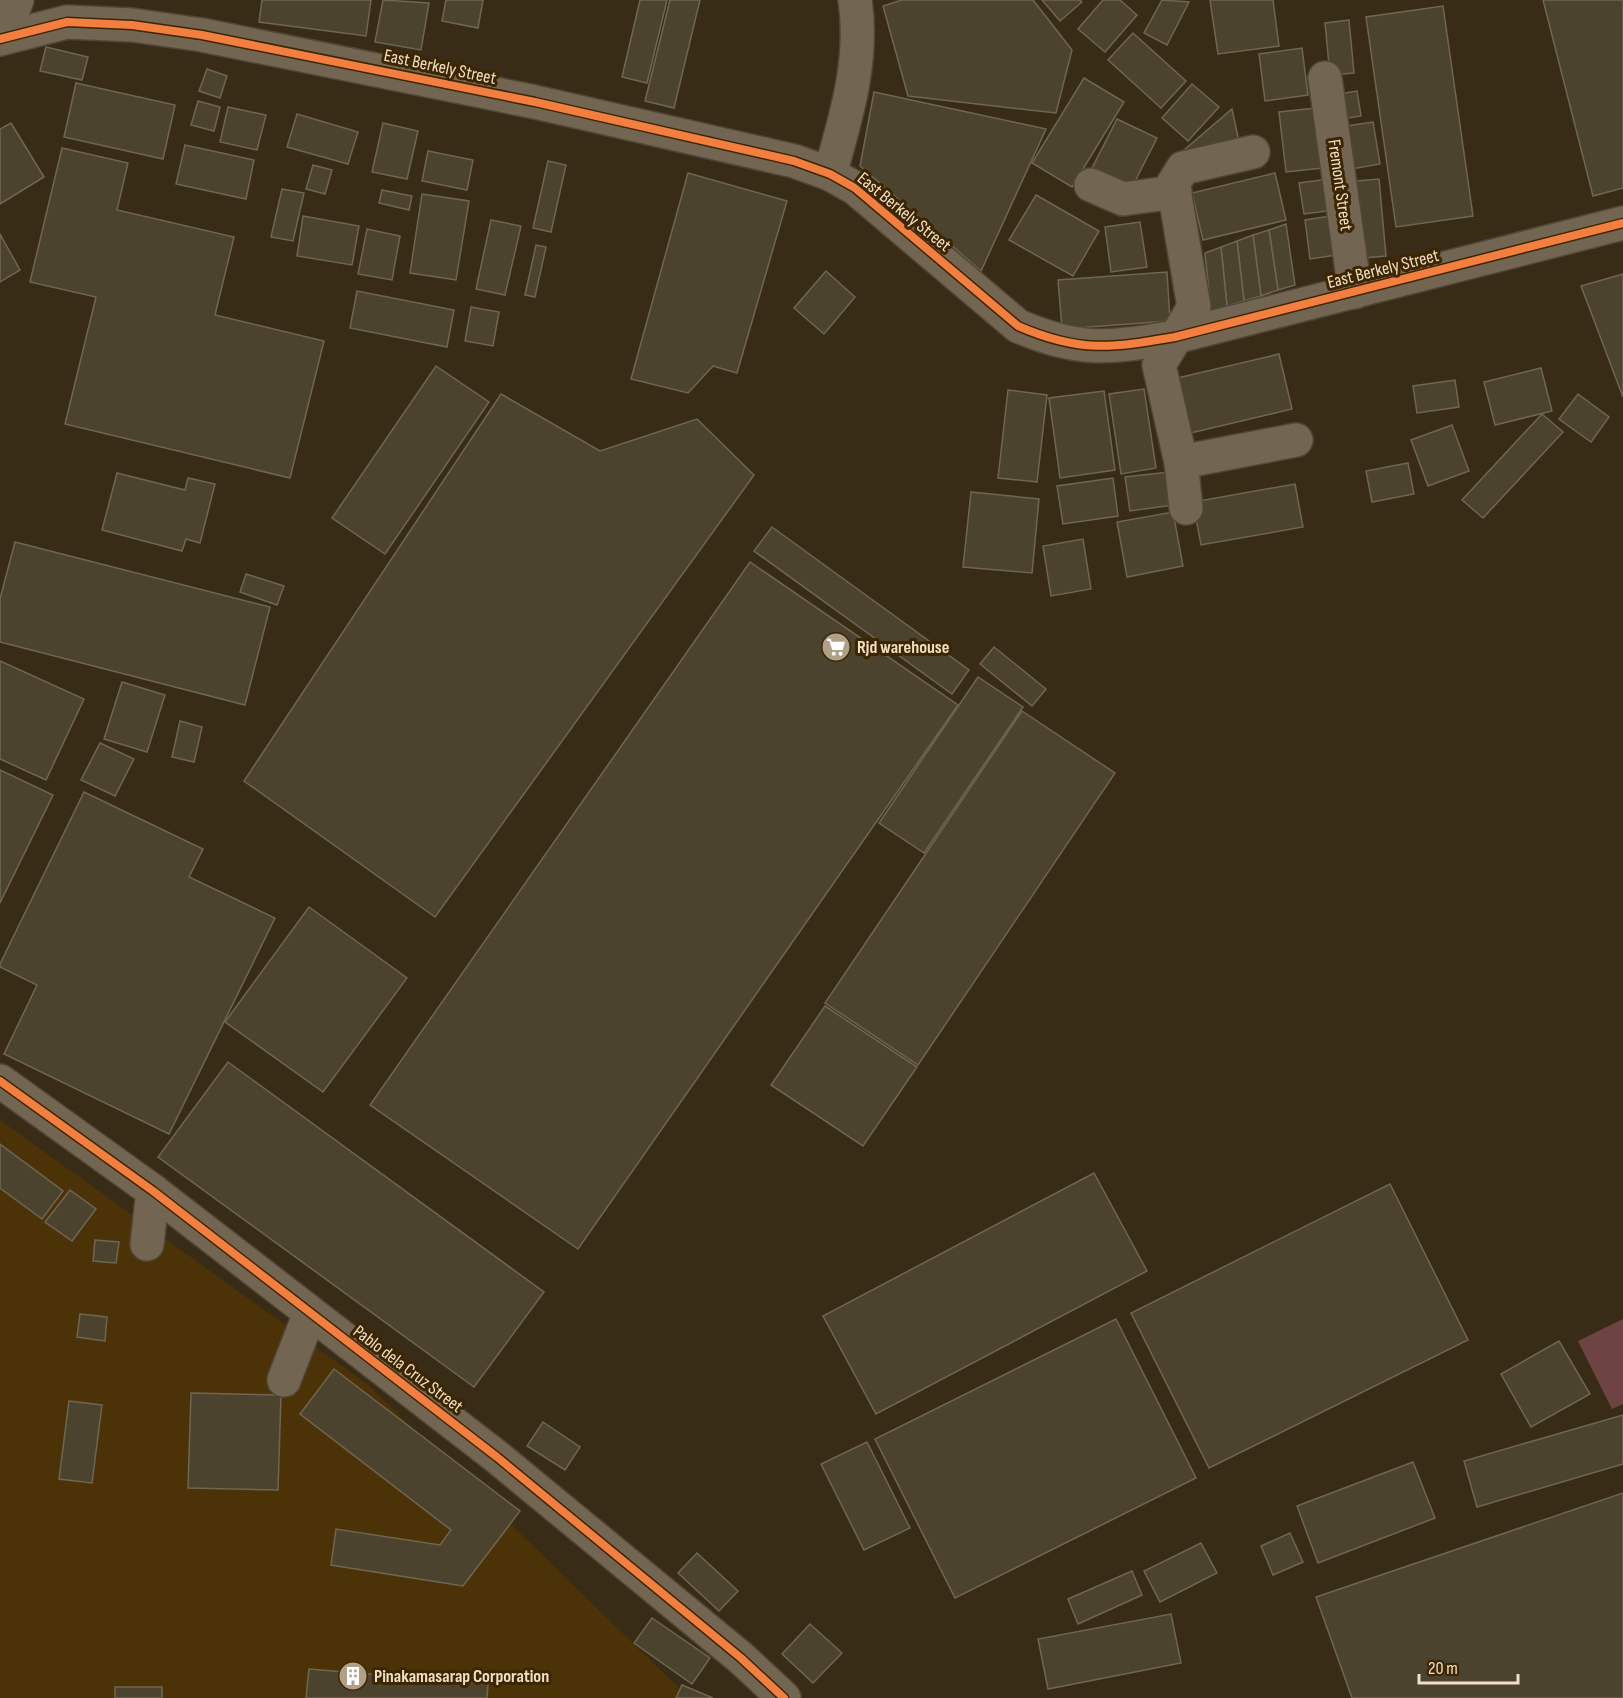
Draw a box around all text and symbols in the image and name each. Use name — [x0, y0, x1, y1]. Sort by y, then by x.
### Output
street label: East Berkely Street — [382, 45, 499, 89]
street label: Fremont Street — [1323, 138, 1357, 233]
street label: East Berkely Street — [853, 168, 955, 256]
street label: East Berkely Street — [1325, 245, 1441, 293]
supermarket icon: Rjd warehouse — [820, 631, 852, 663]
place label: Rjd warehouse — [857, 637, 949, 658]
street label: Pablo dela Cruz Street — [349, 1321, 467, 1417]
scale bar — [1419, 1647, 1518, 1685]
text: 20 m — [1428, 1658, 1458, 1679]
building icon: Pinakamasarap Corporation — [337, 1660, 369, 1692]
place label: Pinakamasarap Corporation — [374, 1666, 549, 1687]

